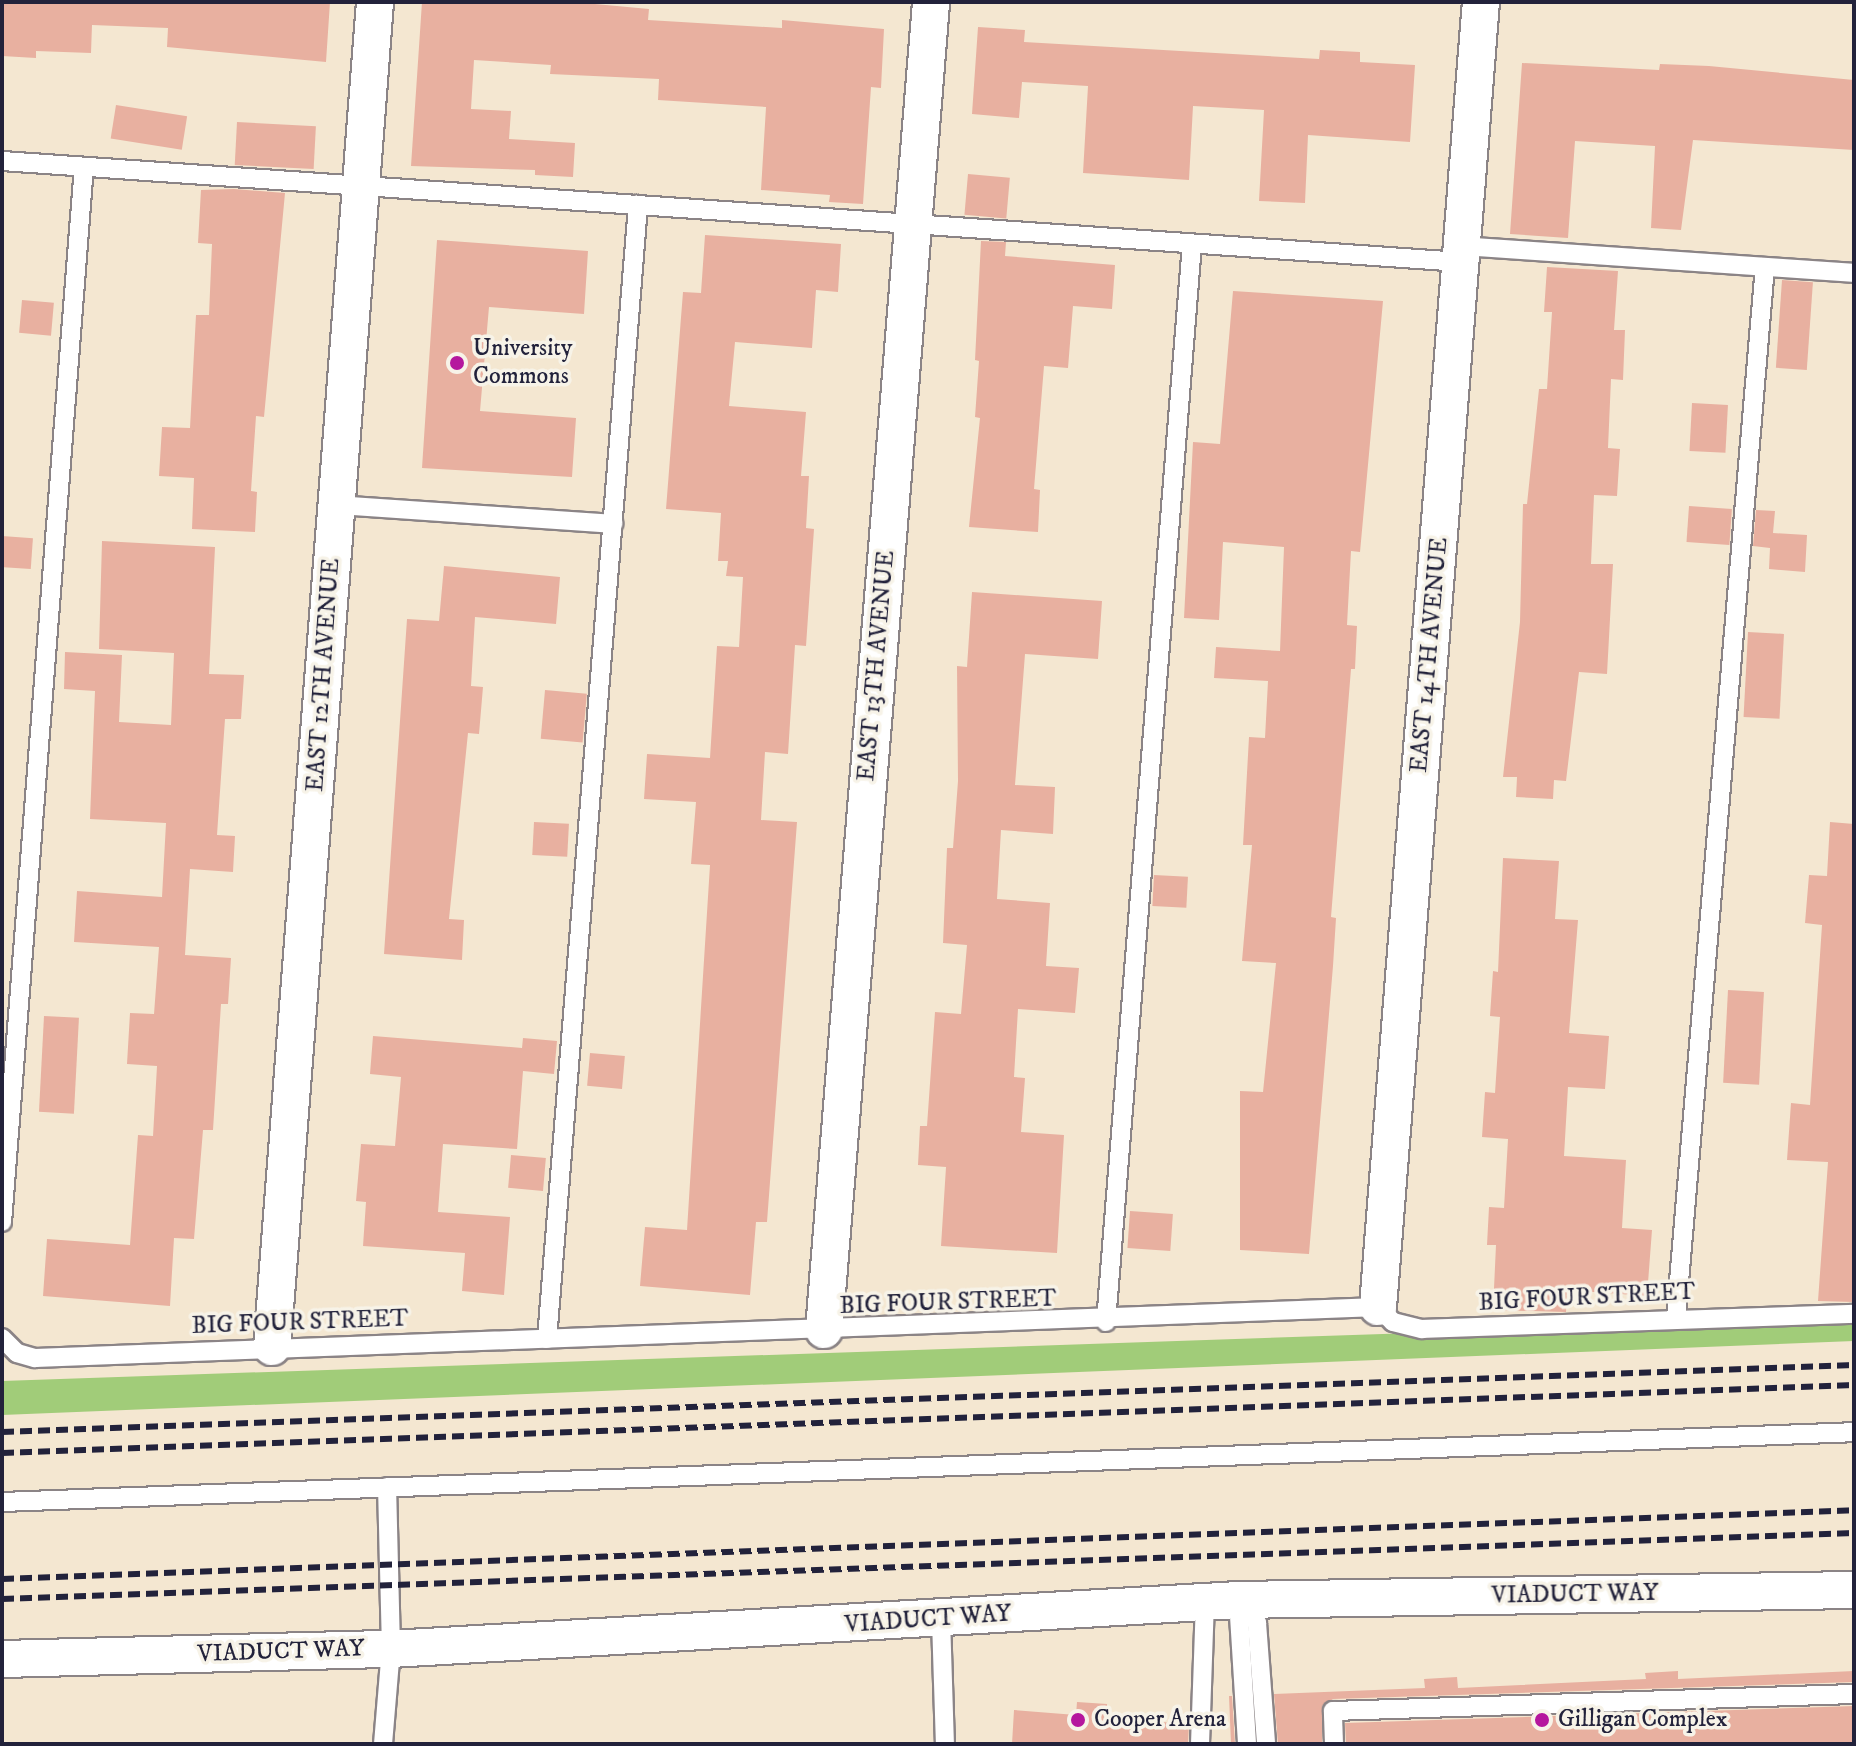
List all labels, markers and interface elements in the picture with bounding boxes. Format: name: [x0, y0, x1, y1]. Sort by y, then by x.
place label: University Commons: [473, 335, 572, 391]
marker: University Commons: [448, 354, 466, 372]
street label: EAST 14TH AVENUE: [1405, 536, 1455, 774]
street label: EAST 13TH AVENUE: [853, 549, 901, 783]
street label: EAST 12TH AVENUE: [301, 557, 347, 793]
street label: BIG FOUR STREET: [1478, 1278, 1696, 1318]
street label: BIG FOUR STREET: [839, 1285, 1057, 1321]
street label: BIG FOUR STREET: [191, 1305, 409, 1341]
street label: VIADUCT WAY: [1491, 1579, 1659, 1611]
street label: VIADUCT WAY: [844, 1600, 1012, 1640]
street label: VIADUCT WAY: [197, 1635, 365, 1669]
place label: Cooper Arena: [1094, 1706, 1226, 1734]
place label: Gilligan Complex: [1558, 1706, 1728, 1734]
marker: Cooper Arena: [1069, 1711, 1087, 1729]
marker: Gilligan Complex: [1533, 1711, 1551, 1729]

